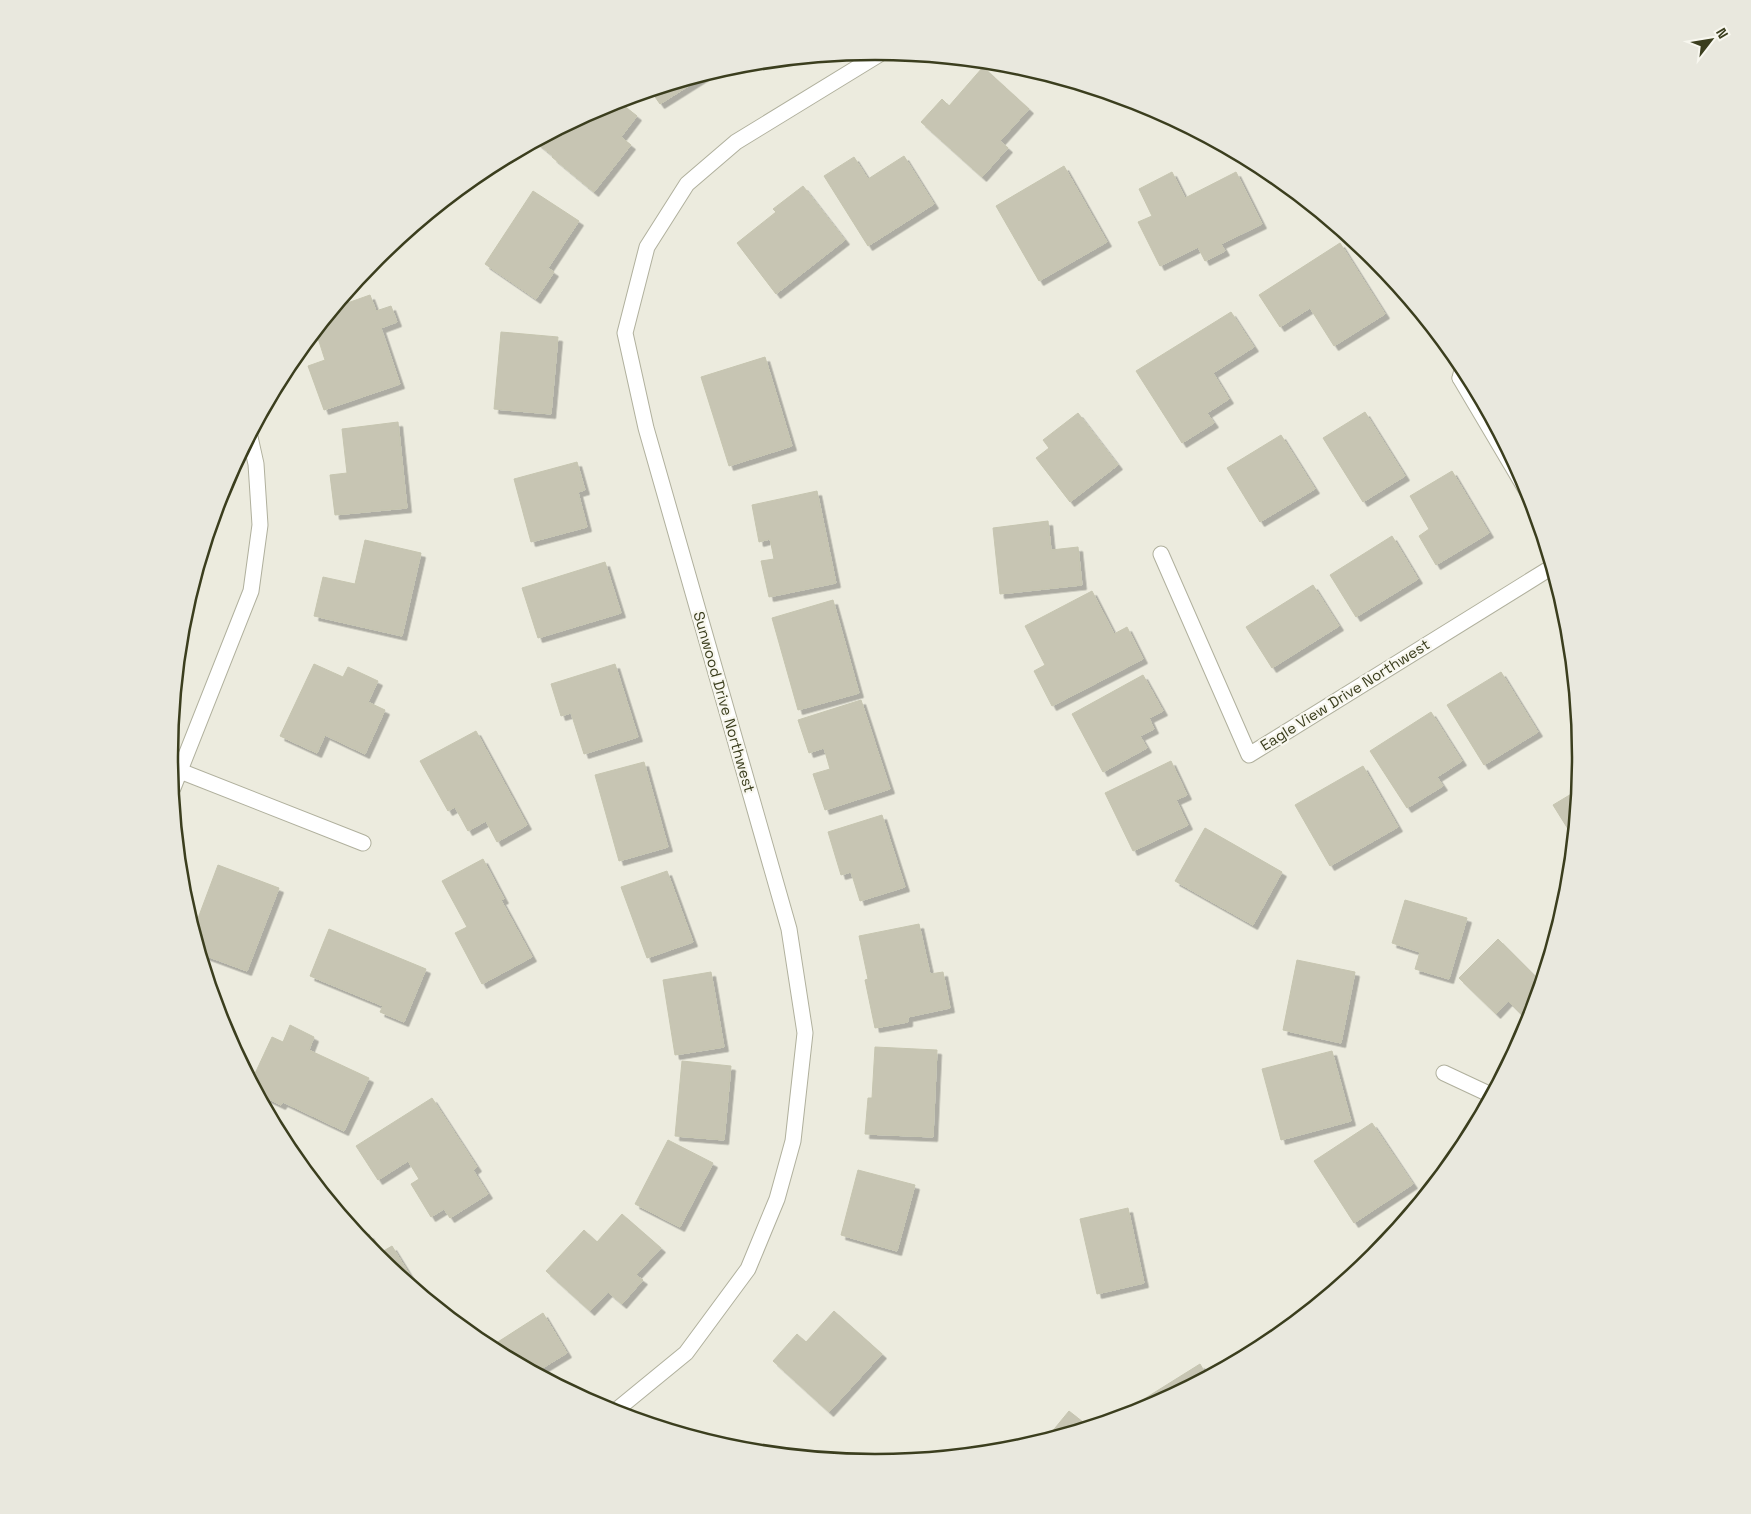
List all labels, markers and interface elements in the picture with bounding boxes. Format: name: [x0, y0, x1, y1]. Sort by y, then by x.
north arrow: [1686, 15, 1736, 65]
text: N: [1712, 25, 1732, 42]
street label: Sunwood Drive Northwest: [690, 609, 759, 795]
street label: Eagle View Drive Northwest: [1256, 634, 1433, 755]

